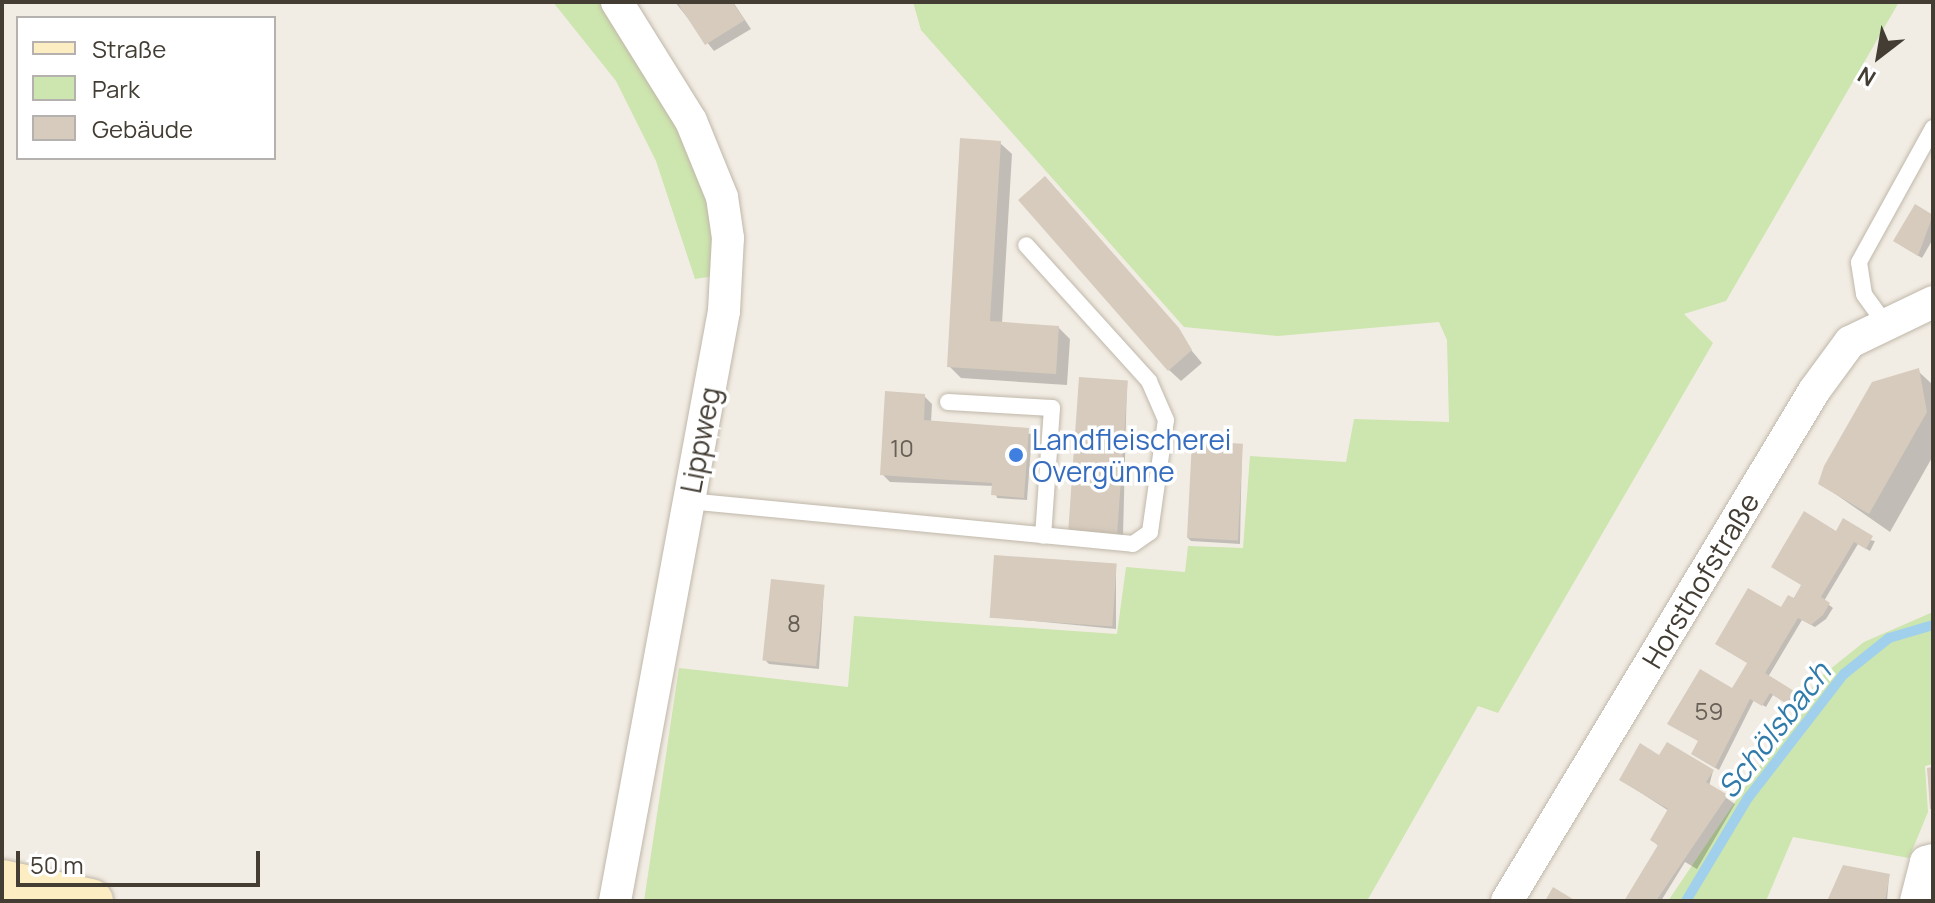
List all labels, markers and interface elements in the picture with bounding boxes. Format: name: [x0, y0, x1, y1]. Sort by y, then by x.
legend: [16, 16, 276, 160]
north arrow: [1839, 16, 1919, 96]
text: Straße: [92, 32, 166, 65]
text: N: [1852, 60, 1881, 94]
text: Park: [92, 72, 140, 105]
text: Gebäude: [92, 112, 193, 145]
street label: Lippweg: [673, 384, 727, 496]
place label: Landfleischerei Overgünne: [1032, 422, 1231, 488]
house number: 10: [890, 434, 914, 462]
marker: Landfleischerei Overgünne: [1007, 446, 1025, 464]
street label: Horsthofstraße: [1635, 486, 1765, 674]
house number: 8: [787, 609, 801, 637]
water label: Schölsbach: [1710, 655, 1838, 805]
house number: 59: [1695, 697, 1723, 725]
scale bar: [20, 835, 264, 885]
text: 50 m: [30, 848, 84, 881]

